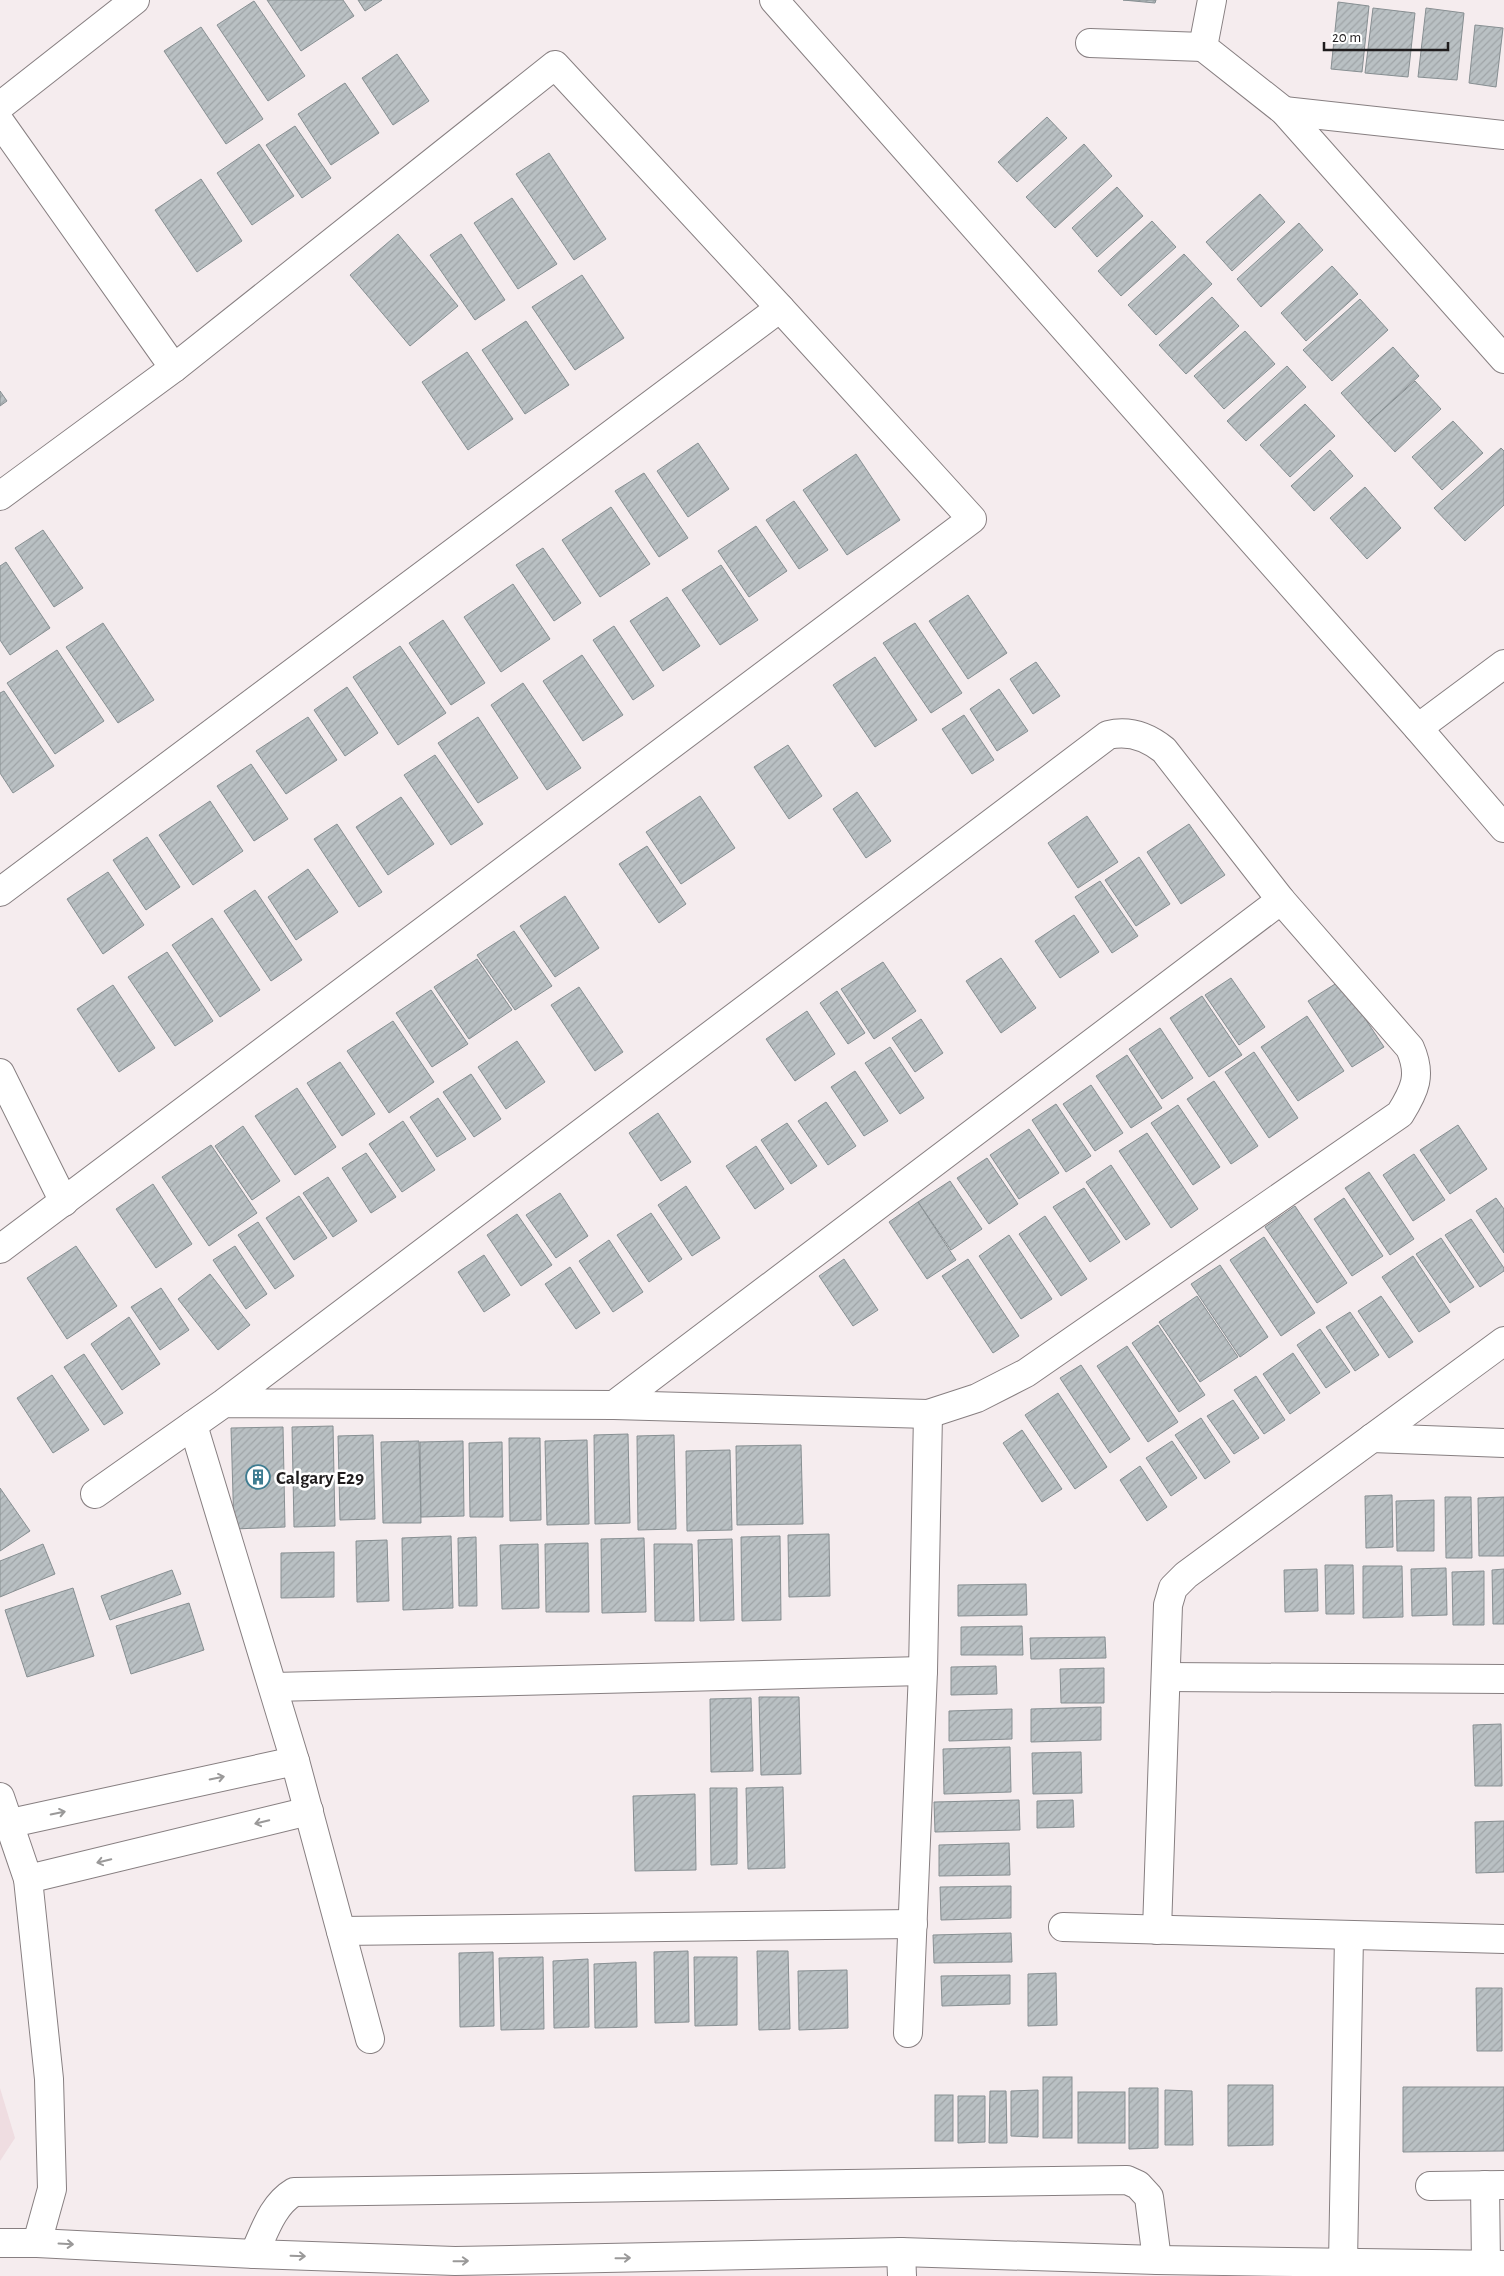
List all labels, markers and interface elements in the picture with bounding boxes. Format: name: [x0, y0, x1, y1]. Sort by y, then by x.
scale bar: [1324, 20, 1448, 52]
text: 20 m: [1332, 30, 1361, 45]
building icon: Calgary E29: [245, 1464, 271, 1490]
place label: Calgary E29: [276, 1469, 364, 1488]
one-way arrow: [209, 1773, 225, 1782]
one-way arrow: [50, 1807, 66, 1817]
one-way arrow: [254, 1818, 270, 1827]
one-way arrow: [97, 1857, 113, 1866]
one-way arrow: [58, 2240, 74, 2249]
one-way arrow: [290, 2251, 306, 2260]
one-way arrow: [615, 2253, 631, 2263]
one-way arrow: [452, 2256, 469, 2266]

